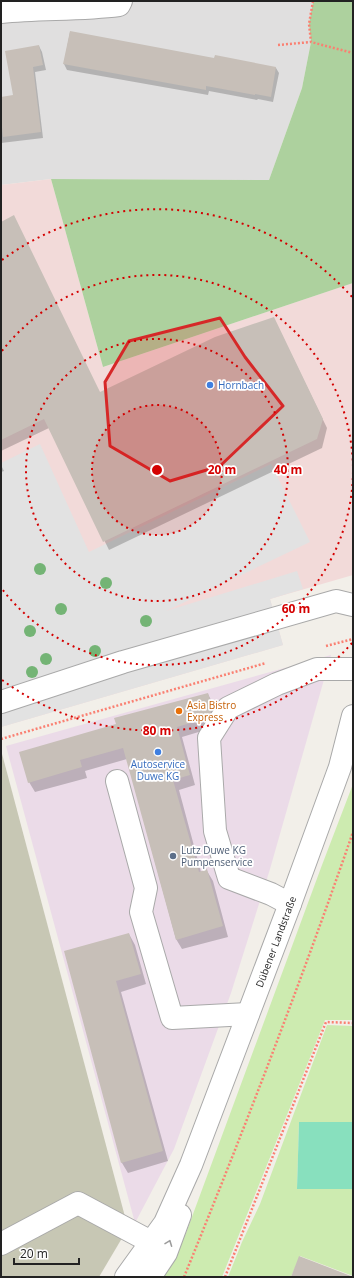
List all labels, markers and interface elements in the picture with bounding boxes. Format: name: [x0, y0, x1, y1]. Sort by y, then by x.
place label: Hornbach: [218, 378, 264, 392]
marker: Hornbach: [205, 380, 215, 390]
text: 20 m: [208, 461, 236, 478]
text: 40 m: [274, 461, 302, 478]
centre of rings: [150, 463, 164, 477]
text: 60 m: [282, 600, 310, 617]
place label: Asia Bistro Express: [187, 698, 236, 724]
marker: Asia Bistro Express: [174, 706, 184, 716]
text: 80 m: [143, 722, 171, 739]
marker: Autoservice Duwe KG: [153, 747, 163, 757]
place label: Autoservice Duwe KG: [131, 757, 186, 783]
place label: Lutz Duwe KG Pumpenservice: [181, 843, 253, 869]
marker: Lutz Duwe KG Pumpenservice: [168, 851, 178, 861]
street label: Dübener Landstraße: [252, 894, 299, 989]
scale bar: [14, 1240, 79, 1266]
one-way arrow: [165, 1240, 173, 1247]
text: 20 m: [20, 1245, 48, 1262]

